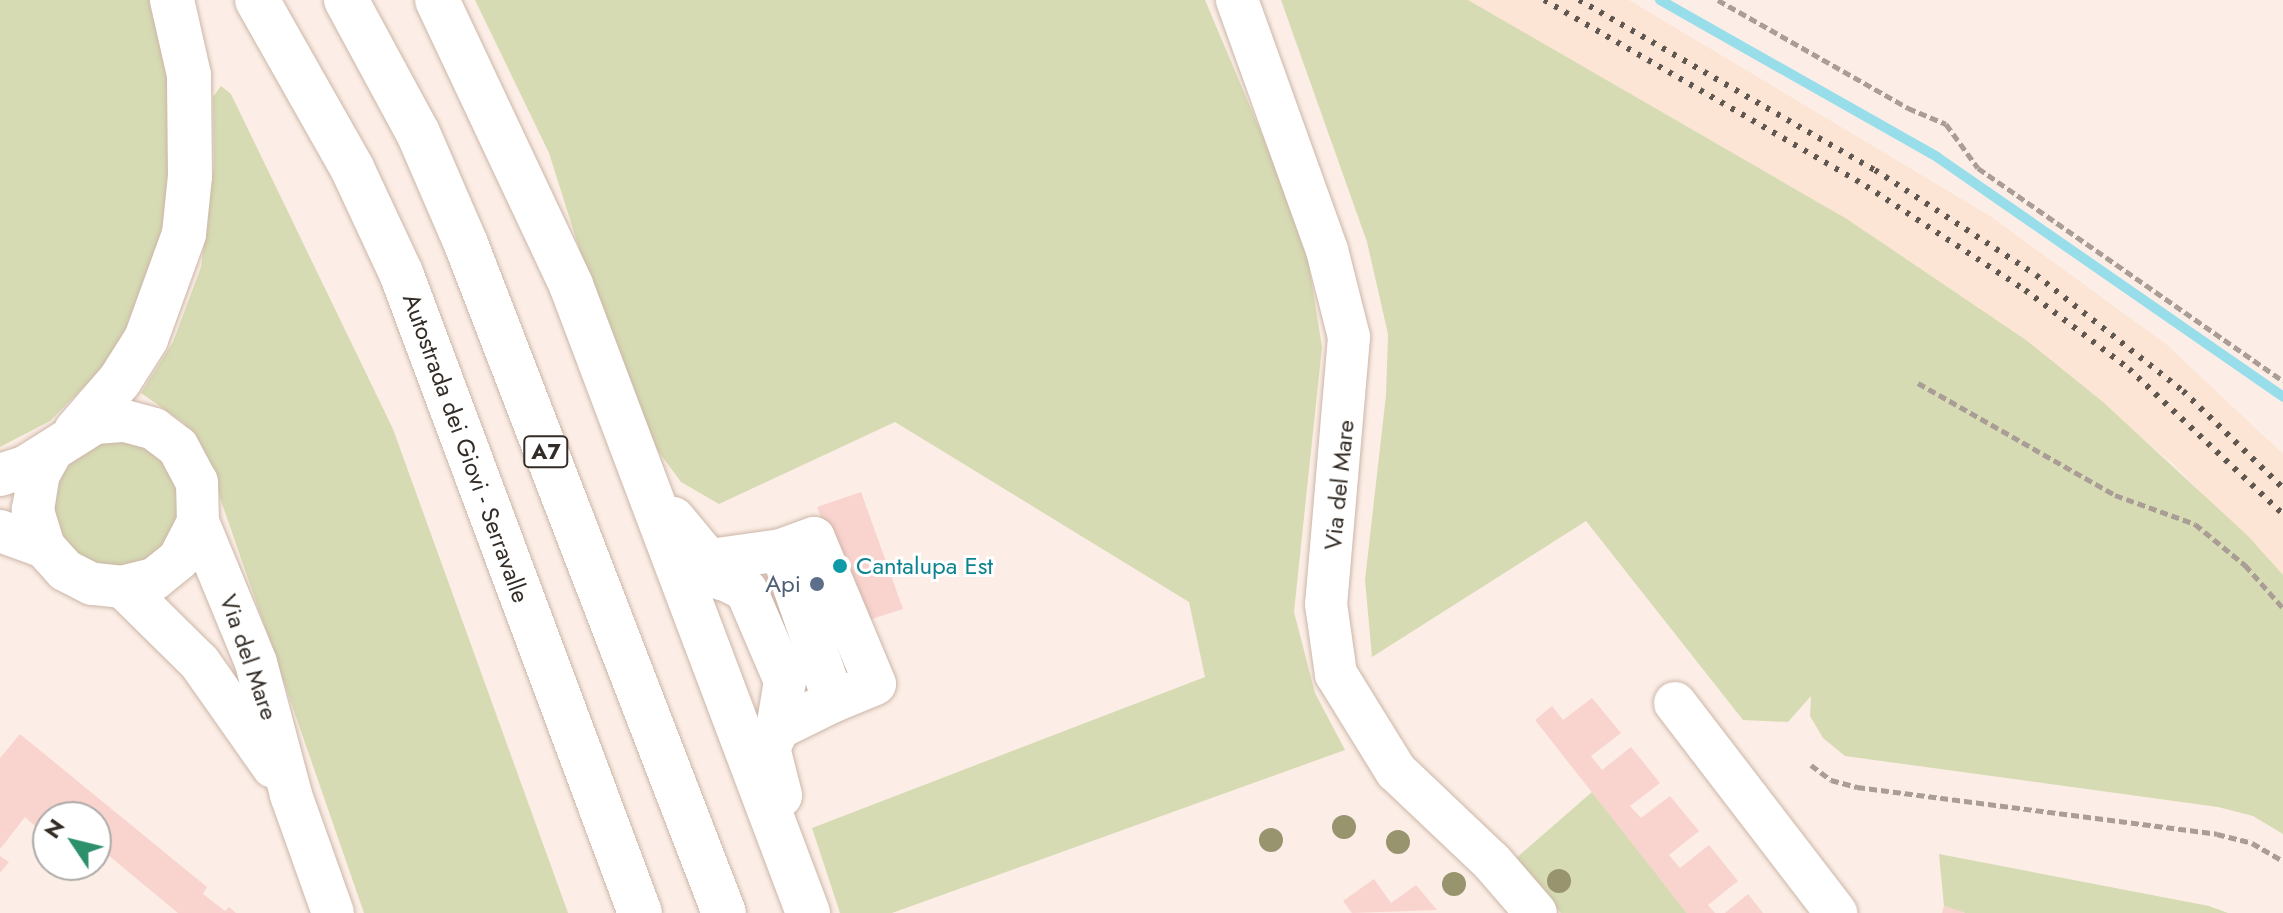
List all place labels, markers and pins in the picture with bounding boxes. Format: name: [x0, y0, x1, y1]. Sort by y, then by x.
place label: Cantalupa Est: [856, 552, 993, 580]
marker: Cantalupa Est: [831, 557, 849, 575]
place label: Api: [765, 570, 801, 598]
marker: Api: [808, 575, 826, 593]

